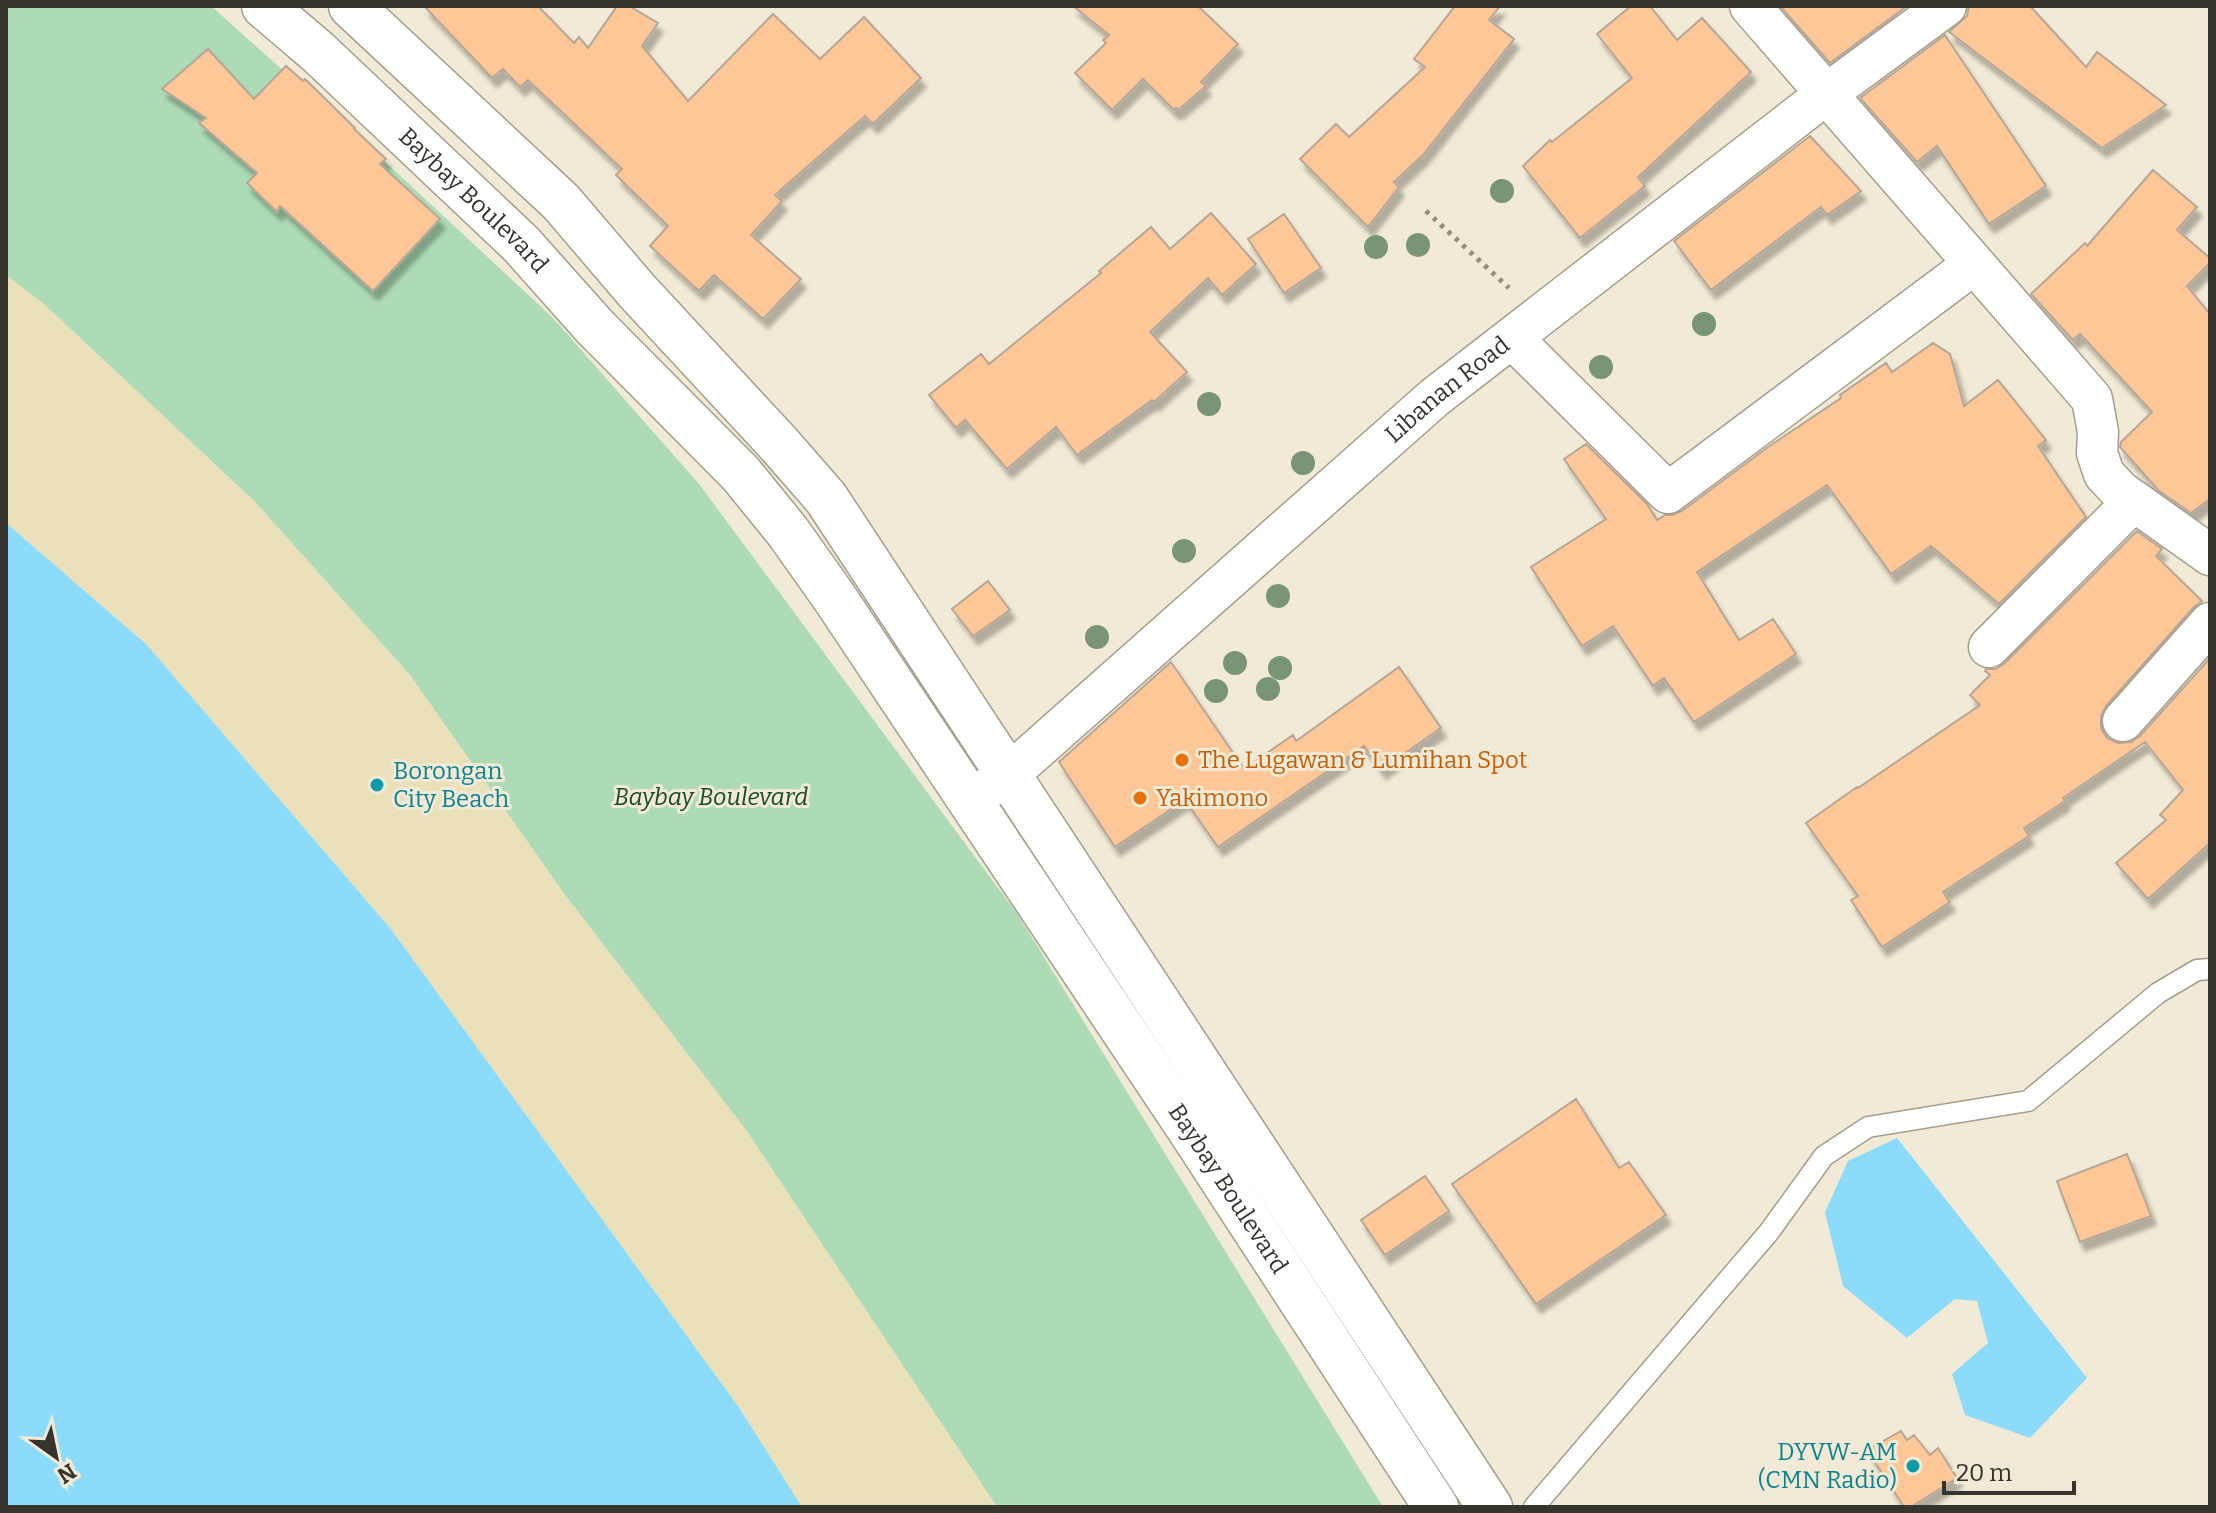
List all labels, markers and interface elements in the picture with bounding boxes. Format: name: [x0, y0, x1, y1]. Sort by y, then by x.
street label: Baybay Boulevard: [393, 122, 554, 279]
street label: Libanan Road: [1380, 331, 1515, 448]
place label: The Lugawan & Lumihan Spot: [1198, 746, 1528, 774]
marker: The Lugawan & Lumihan Spot: [1173, 751, 1191, 769]
place label: Borongan City Beach: [393, 757, 509, 813]
marker: Borongan City Beach: [368, 776, 386, 794]
park label: Baybay Boulevard: [614, 783, 808, 811]
place label: Yakimono: [1156, 784, 1268, 812]
marker: Yakimono: [1131, 789, 1149, 807]
street label: Baybay Boulevard: [1163, 1099, 1294, 1279]
north arrow: [16, 1417, 96, 1497]
place label: DYVW-AM (CMN Radio): [1758, 1438, 1897, 1494]
scale bar: [1944, 1445, 2074, 1495]
text: N: [52, 1457, 81, 1489]
marker: DYVW-AM (CMN Radio): [1904, 1457, 1922, 1475]
text: 20 m: [1956, 1459, 2012, 1487]

